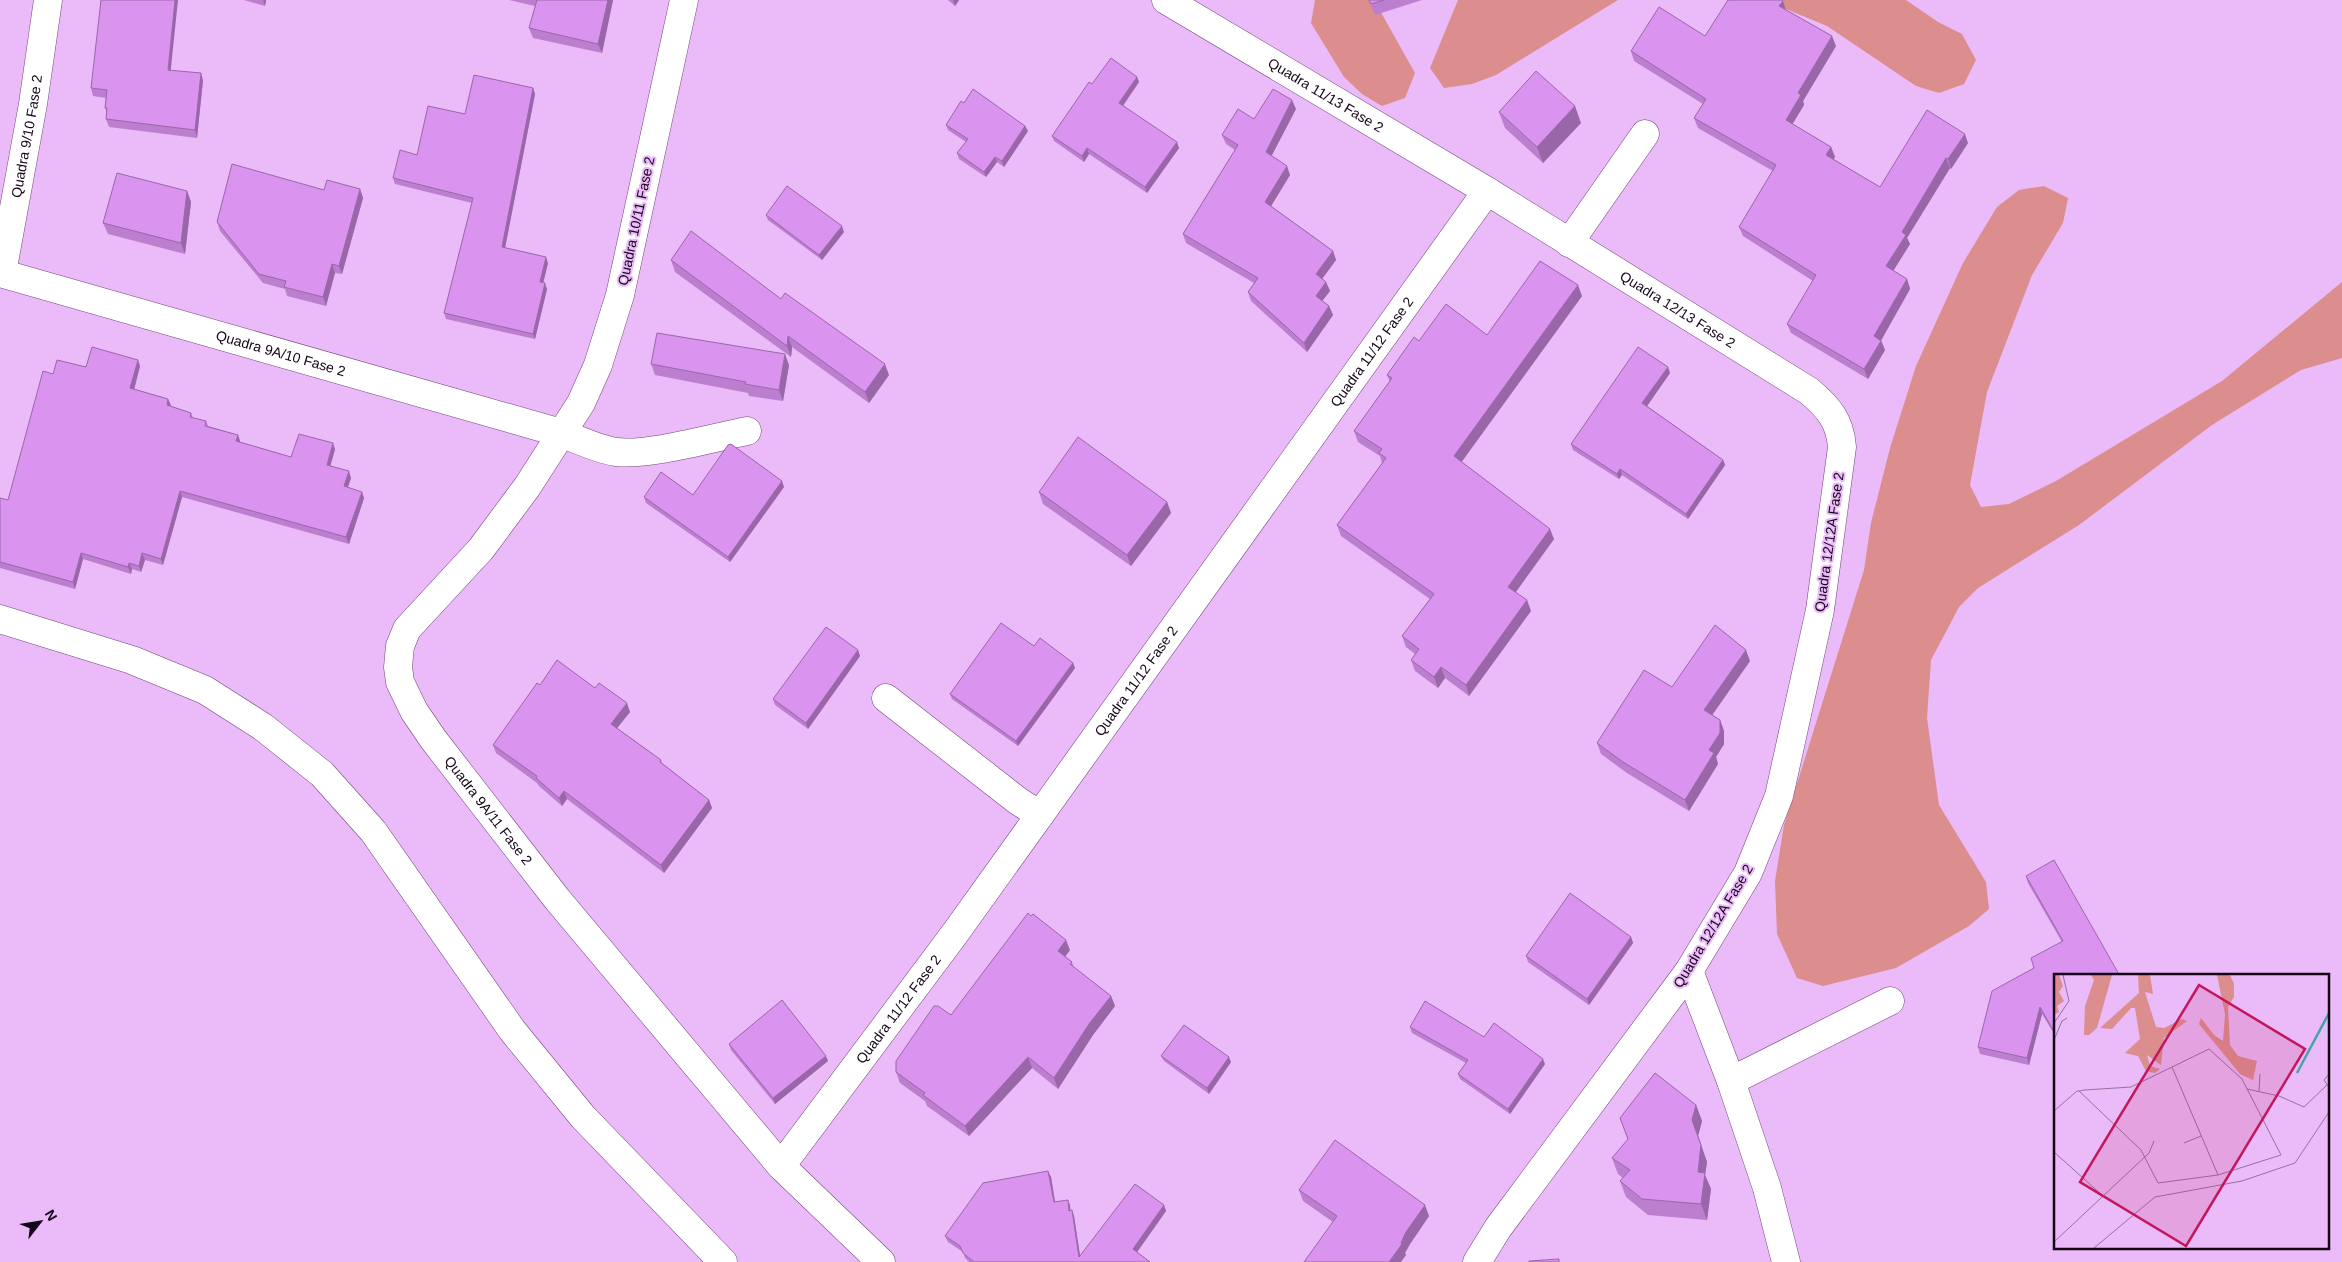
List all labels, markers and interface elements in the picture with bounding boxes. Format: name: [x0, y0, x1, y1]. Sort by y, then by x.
street label: Quadra 11/13 Fase 2: [1265, 55, 1387, 136]
street label: Quadra 9/10 Fase 2: [8, 73, 45, 199]
street label: Quadra 10/11 Fase 2: [615, 155, 658, 287]
street label: Quadra 12/13 Fase 2: [1617, 268, 1738, 351]
street label: Quadra 11/12 Fase 2: [1327, 294, 1417, 410]
street label: Quadra 9A/10 Fase 2: [214, 327, 348, 379]
street label: Quadra 12/12A Fase 2: [1811, 471, 1847, 613]
street label: Quadra 11/12 Fase 2: [1091, 623, 1181, 739]
street label: Quadra 9A/11 Fase 2: [441, 753, 536, 868]
street label: Quadra 12/12A Fase 2: [1670, 861, 1756, 990]
street label: Quadra 11/12 Fase 2: [853, 951, 944, 1066]
inset map: [2054, 974, 2330, 1250]
north arrow: [15, 1197, 65, 1247]
text: N: [42, 1207, 61, 1224]

